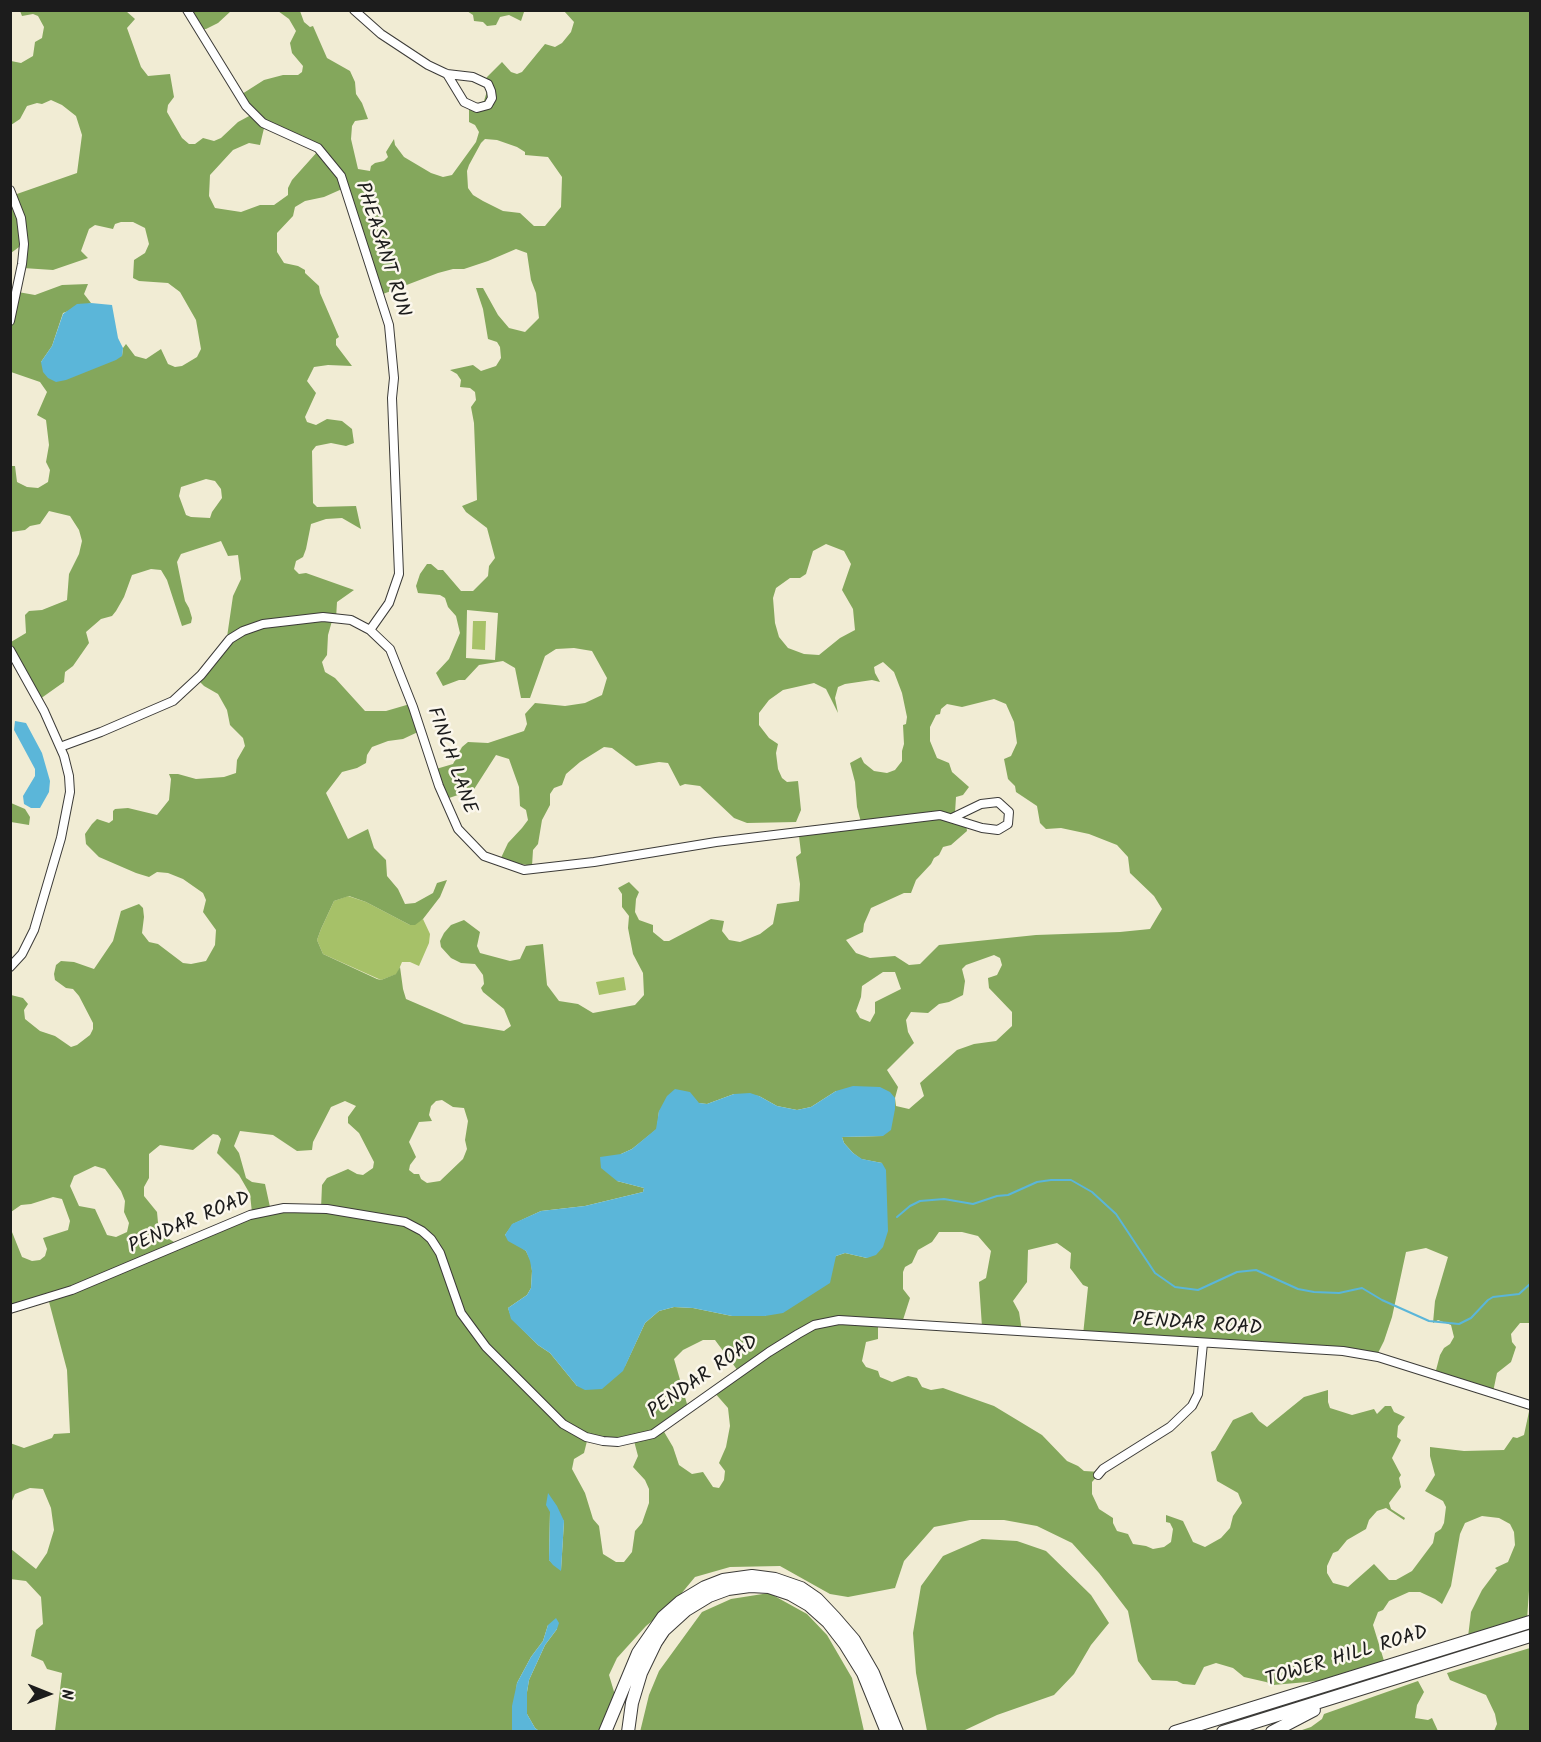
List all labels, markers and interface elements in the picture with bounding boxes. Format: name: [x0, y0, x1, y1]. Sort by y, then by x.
street label: PHEASANT RUN: [348, 180, 414, 320]
street label: FINCH LANE: [420, 704, 480, 818]
street label: PENDAR ROAD: [126, 1188, 254, 1260]
street label: PENDAR ROAD: [1131, 1309, 1263, 1343]
street label: PENDAR ROAD: [644, 1331, 764, 1425]
street label: TOWER HILL ROAD: [1263, 1622, 1431, 1694]
north arrow: [18, 1664, 78, 1724]
text: N: [54, 1689, 79, 1700]

